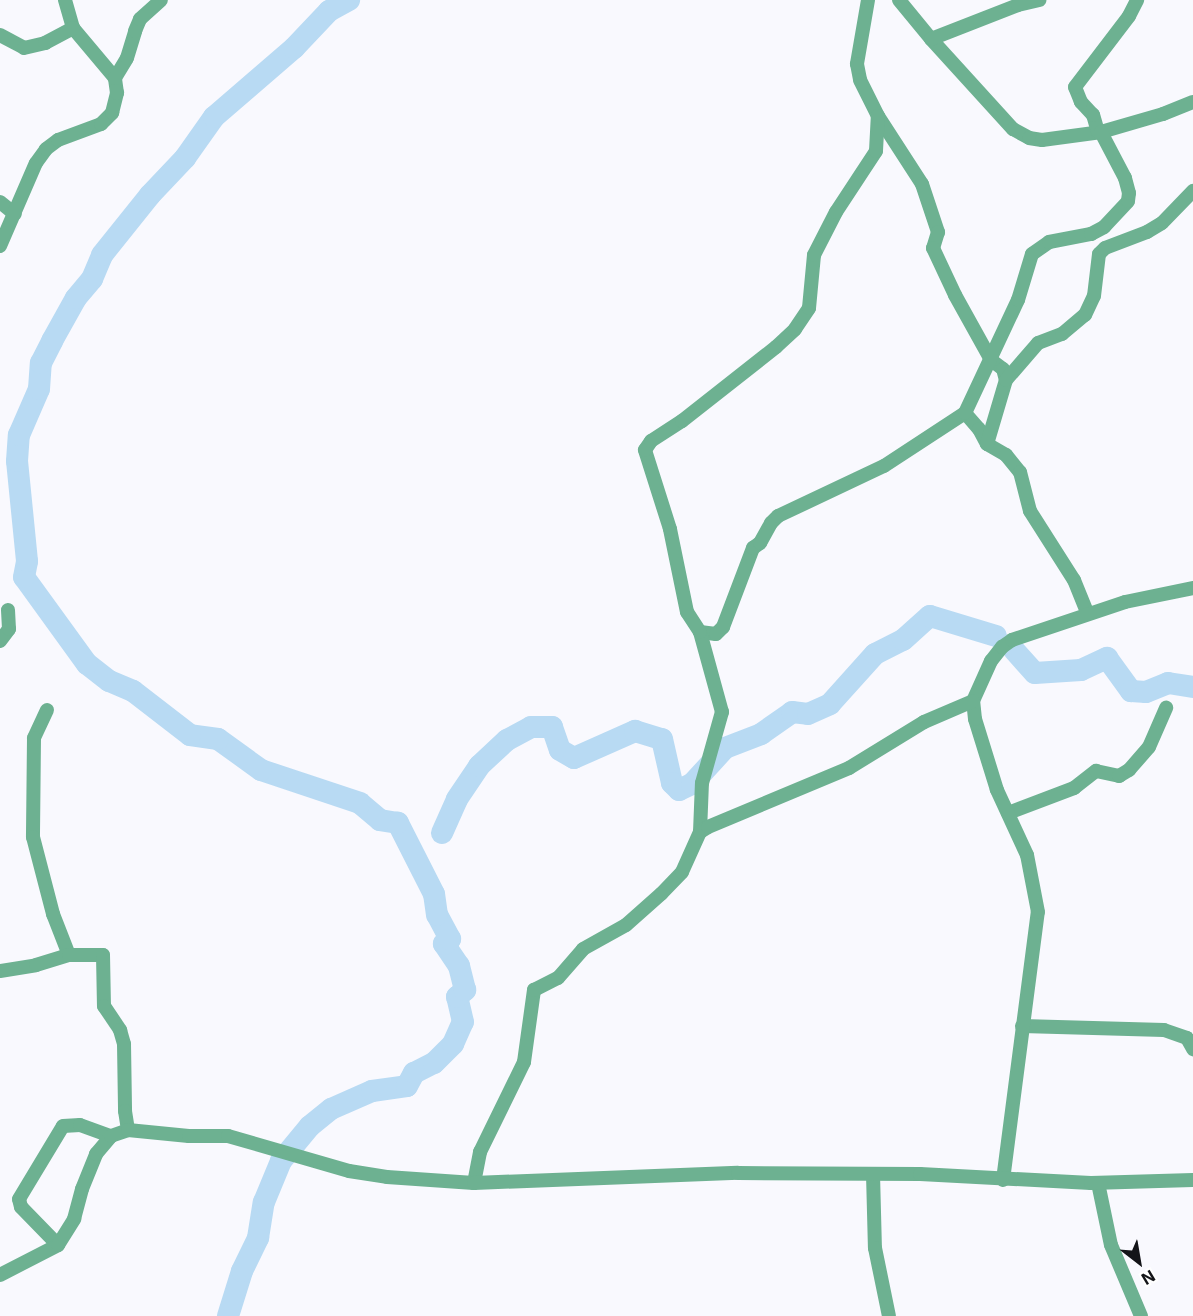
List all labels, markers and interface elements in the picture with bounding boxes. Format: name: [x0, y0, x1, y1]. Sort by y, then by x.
north arrow: [1109, 1232, 1169, 1292]
text: N: [1138, 1266, 1159, 1289]

